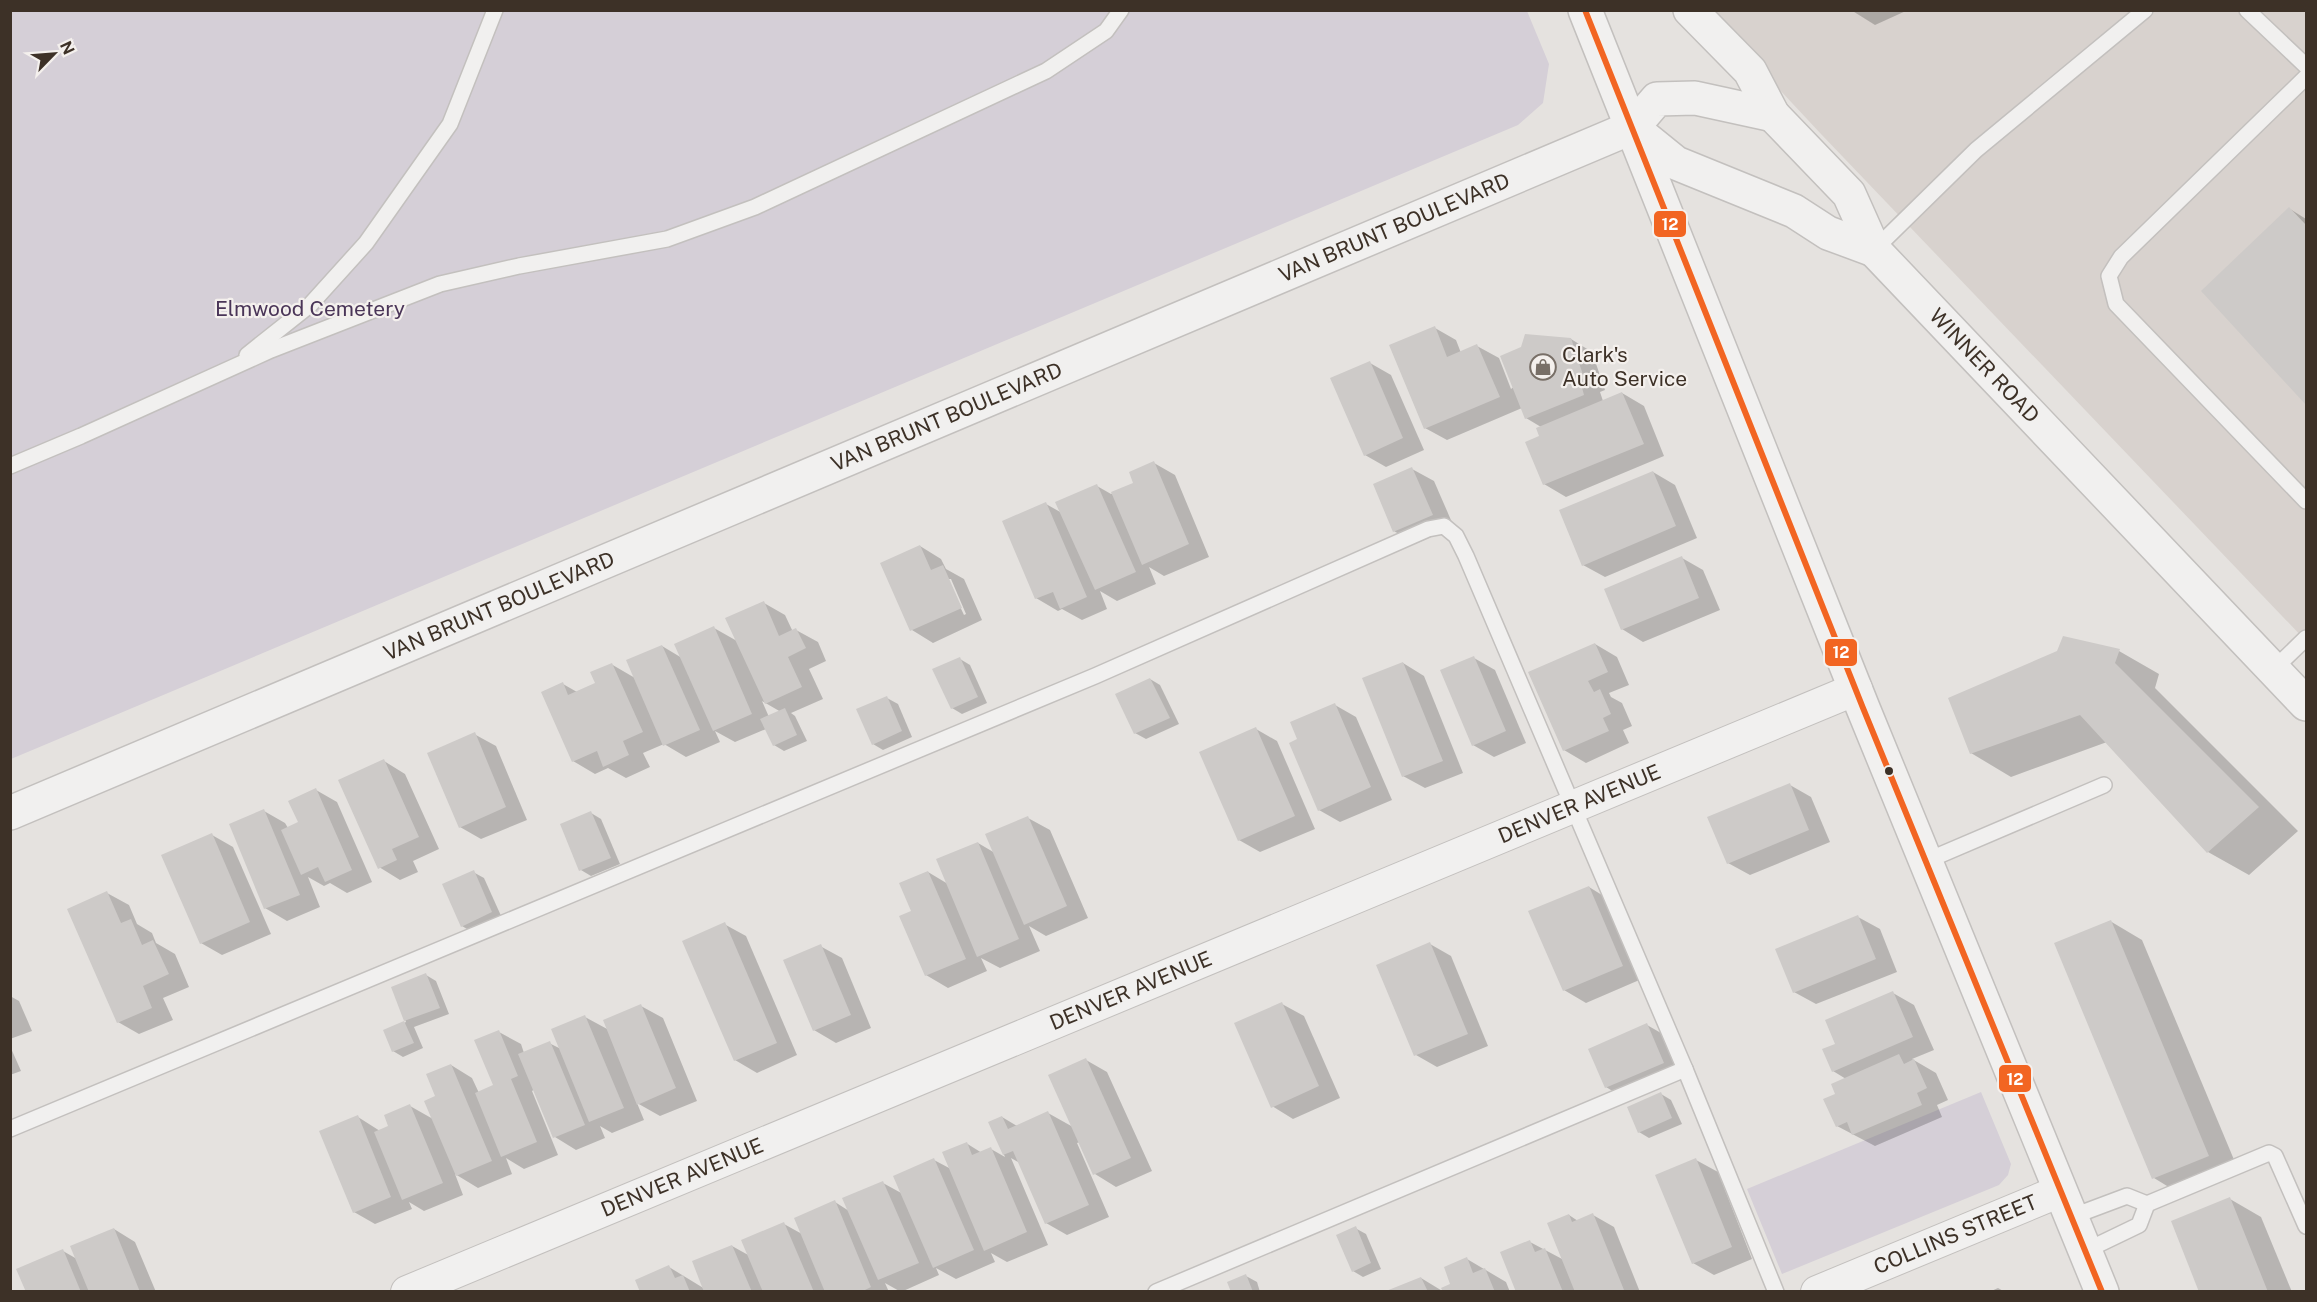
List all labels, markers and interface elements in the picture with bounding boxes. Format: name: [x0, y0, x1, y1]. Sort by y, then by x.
north arrow: [24, 24, 84, 84]
text: N: [56, 38, 78, 58]
street label: VAN BRUNT BOULEVARD: [1275, 168, 1513, 287]
line badge: 12: [1653, 210, 1687, 238]
text: 12: [1661, 215, 1679, 234]
park label: Elmwood Cemetery: [215, 296, 405, 321]
street label: WINNER ROAD: [1924, 303, 2045, 428]
place label: Clark's Auto Service: [1562, 342, 1687, 391]
shop icon: Clark's Auto Service: [1528, 352, 1558, 382]
street label: VAN BRUNT BOULEVARD: [827, 357, 1066, 476]
street label: VAN BRUNT BOULEVARD: [380, 546, 618, 666]
line badge: 12: [1824, 638, 1858, 667]
text: 12: [1832, 643, 1850, 662]
street label: DENVER AVENUE: [1494, 759, 1664, 848]
unlabelled marker: [1883, 765, 1895, 777]
street label: DENVER AVENUE: [1046, 945, 1216, 1035]
line badge: 12: [1998, 1064, 2032, 1093]
text: 12: [2006, 1070, 2024, 1089]
street label: DENVER AVENUE: [597, 1132, 767, 1222]
street label: COLLINS STREET: [1870, 1189, 2041, 1279]

